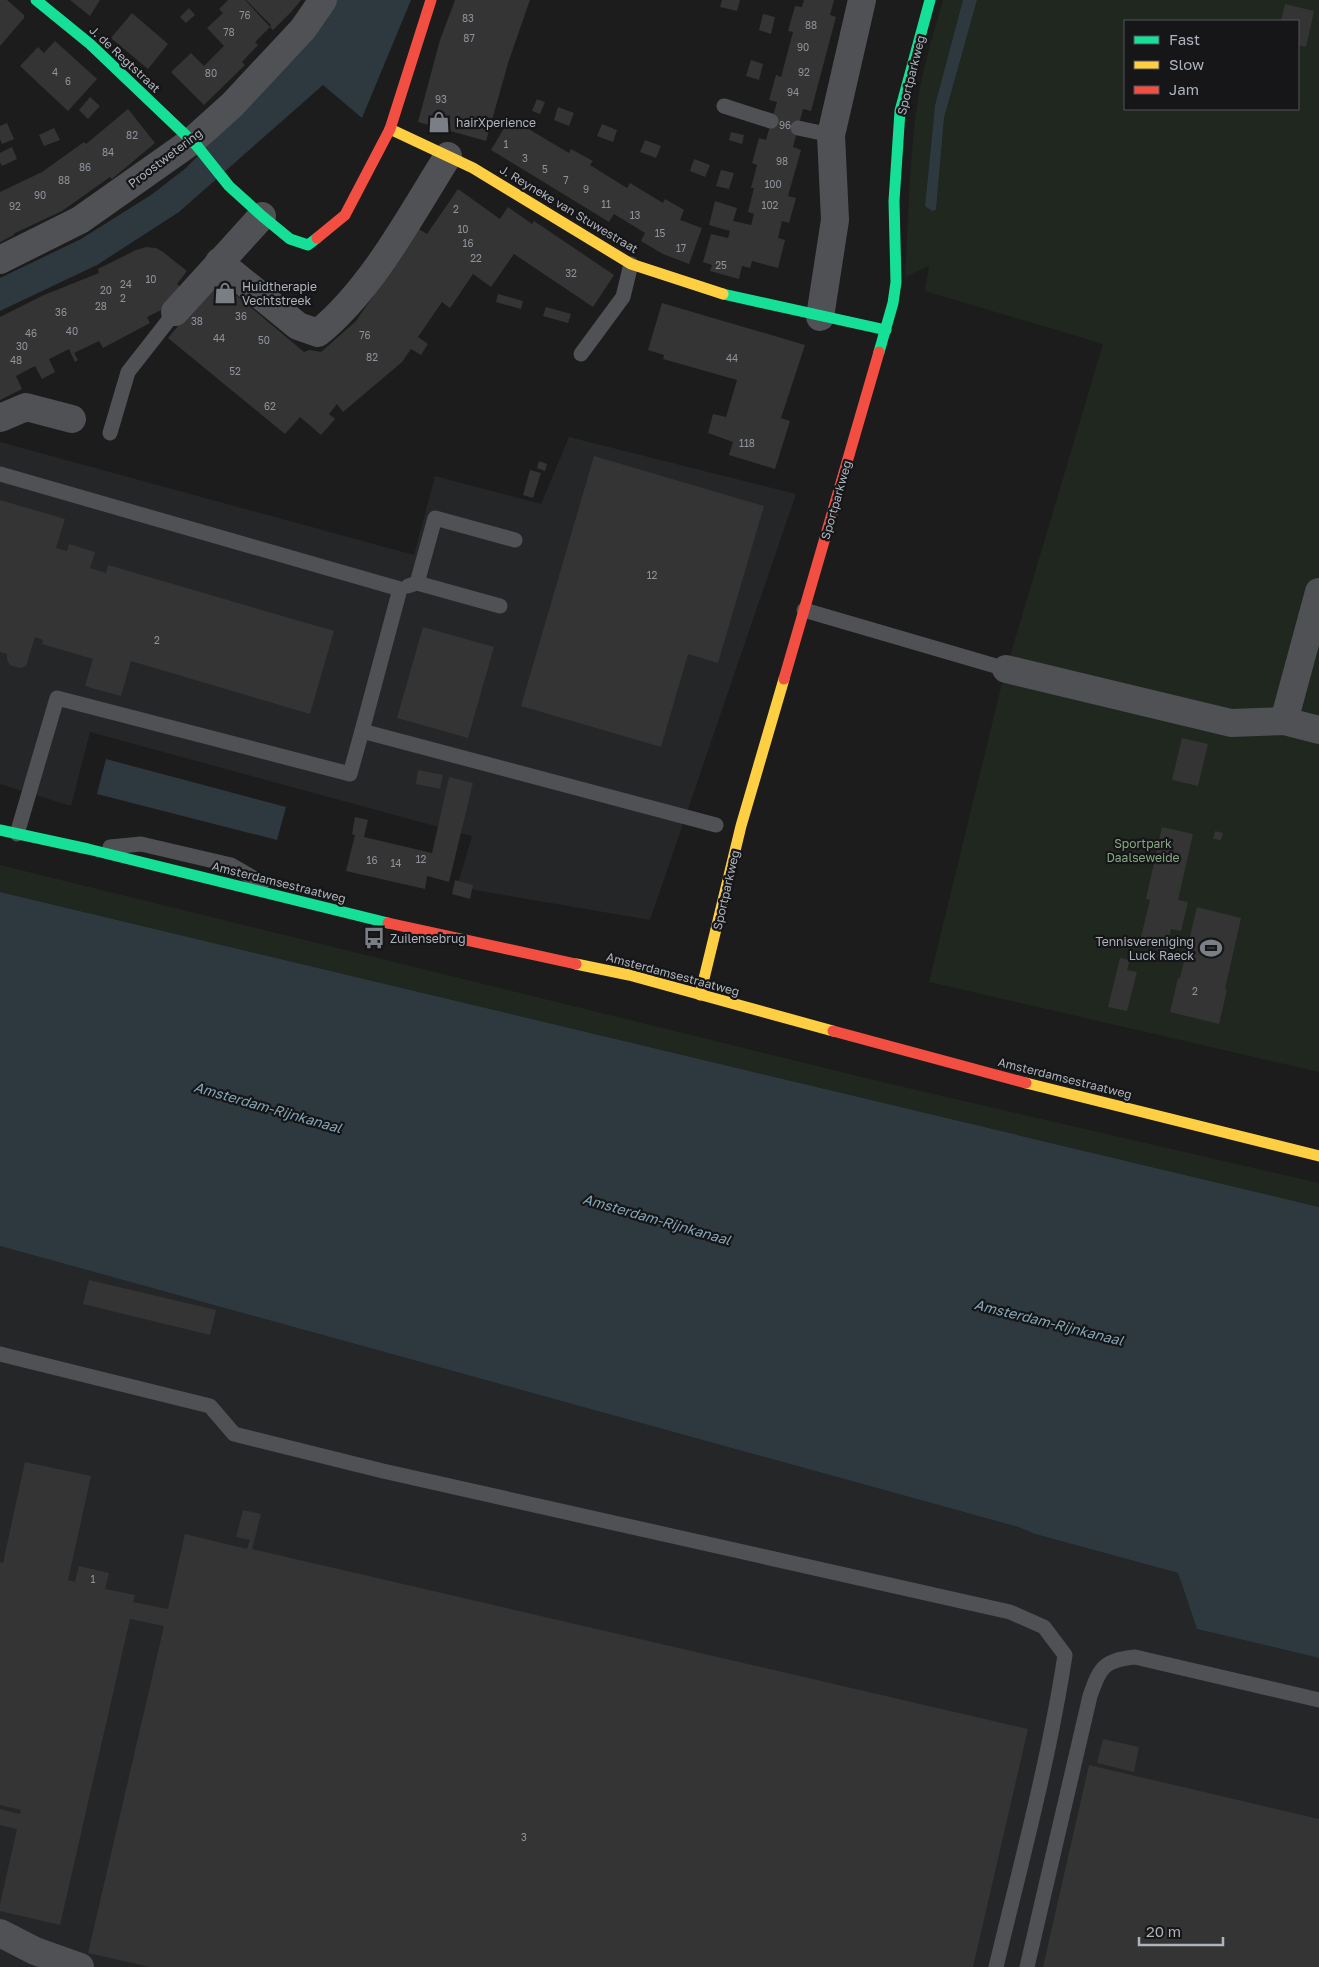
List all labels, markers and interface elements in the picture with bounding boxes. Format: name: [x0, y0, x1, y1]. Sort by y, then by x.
house number: 76: [239, 9, 251, 21]
house number: 83: [462, 12, 474, 24]
house number: 88: [805, 19, 817, 31]
legend: [1124, 20, 1299, 110]
street label: J. de Regtstraat: [86, 22, 164, 96]
house number: 78: [223, 26, 235, 38]
text: Fast: [1169, 30, 1200, 48]
house number: 87: [463, 32, 475, 44]
street label: Sportparkweg: [894, 34, 928, 116]
house number: 90: [797, 41, 809, 53]
text: Slow: [1169, 55, 1204, 73]
house number: 4: [52, 66, 58, 78]
house number: 92: [798, 66, 810, 78]
house number: 80: [205, 67, 217, 79]
house number: 6: [65, 75, 71, 87]
text: Jam: [1169, 80, 1199, 98]
house number: 94: [787, 86, 799, 98]
house number: 93: [435, 93, 447, 105]
shop icon: hairXperience: [426, 109, 452, 135]
place label: hairXperience: [456, 115, 536, 130]
house number: 96: [779, 119, 791, 131]
street label: Proostwetering: [125, 125, 205, 191]
house number: 82: [126, 129, 138, 141]
house number: 1: [504, 138, 509, 150]
house number: 84: [102, 146, 114, 158]
house number: 3: [522, 152, 528, 164]
house number: 98: [776, 155, 788, 167]
house number: 86: [79, 161, 91, 173]
street label: J. Reyneke van Stuwestraat: [497, 162, 641, 256]
house number: 5: [542, 163, 548, 175]
house number: 88: [58, 174, 70, 186]
house number: 7: [563, 174, 569, 186]
house number: 100: [764, 178, 782, 190]
house number: 9: [583, 183, 589, 195]
house number: 90: [34, 189, 46, 201]
house number: 11: [601, 198, 611, 210]
house number: 102: [762, 199, 779, 211]
house number: 92: [9, 200, 21, 212]
house number: 2: [453, 203, 459, 215]
house number: 13: [630, 209, 640, 221]
house number: 10: [457, 223, 469, 235]
house number: 15: [655, 227, 666, 239]
house number: 16: [463, 237, 473, 249]
house number: 17: [676, 242, 686, 254]
house number: 22: [470, 252, 482, 264]
house number: 25: [715, 259, 727, 271]
house number: 32: [565, 267, 577, 279]
house number: 10: [145, 273, 157, 285]
house number: 24: [120, 278, 132, 290]
place label: Huidtherapie Vechtstreek: [242, 279, 317, 308]
shop icon: Huidtherapie Vechtstreek: [212, 280, 238, 306]
house number: 20: [100, 284, 112, 296]
house number: 2: [120, 292, 126, 304]
house number: 28: [95, 300, 107, 312]
house number: 36: [55, 306, 67, 318]
house number: 36: [235, 310, 247, 322]
house number: 38: [191, 315, 203, 327]
house number: 40: [66, 325, 78, 337]
house number: 46: [25, 327, 37, 339]
house number: 76: [359, 329, 371, 341]
house number: 44: [213, 332, 225, 344]
house number: 50: [258, 334, 270, 346]
house number: 30: [16, 340, 28, 352]
house number: 82: [366, 351, 378, 363]
house number: 44: [726, 352, 738, 364]
house number: 48: [10, 354, 22, 366]
house number: 52: [229, 365, 241, 377]
house number: 62: [264, 400, 276, 412]
house number: 118: [739, 437, 755, 449]
street label: Sportparkweg: [818, 459, 854, 541]
house number: 12: [647, 569, 658, 581]
house number: 2: [154, 634, 160, 646]
park label: Sportpark Daalseweide: [1106, 836, 1180, 865]
street label: Sportparkweg: [710, 849, 742, 931]
house number: 12: [416, 853, 427, 865]
house number: 16: [367, 854, 377, 866]
house number: 14: [391, 857, 401, 869]
street label: Amsterdamsestraatweg: [210, 858, 348, 906]
bus stop icon: Zuilensebrug: [361, 925, 387, 951]
place label: Zuilensebrug: [390, 931, 466, 946]
place label: Tennisvereniging Luck Raeck: [1095, 934, 1194, 963]
sports icon: Tennisvereniging Luck Raeck: [1198, 935, 1224, 961]
street label: Amsterdamsestraatweg: [605, 949, 741, 999]
house number: 2: [1192, 985, 1198, 997]
street label: Amsterdamsestraatweg: [996, 1054, 1134, 1102]
water label: Amsterdam-Rijnkanaal: [192, 1078, 344, 1136]
water label: Amsterdam-Rijnkanaal: [581, 1190, 733, 1248]
water label: Amsterdam-Rijnkanaal: [973, 1295, 1126, 1349]
house number: 1: [91, 1573, 96, 1585]
house number: 3: [521, 1831, 527, 1843]
scale bar: [1139, 1914, 1223, 1946]
text: 20 m: [1146, 1922, 1181, 1940]

